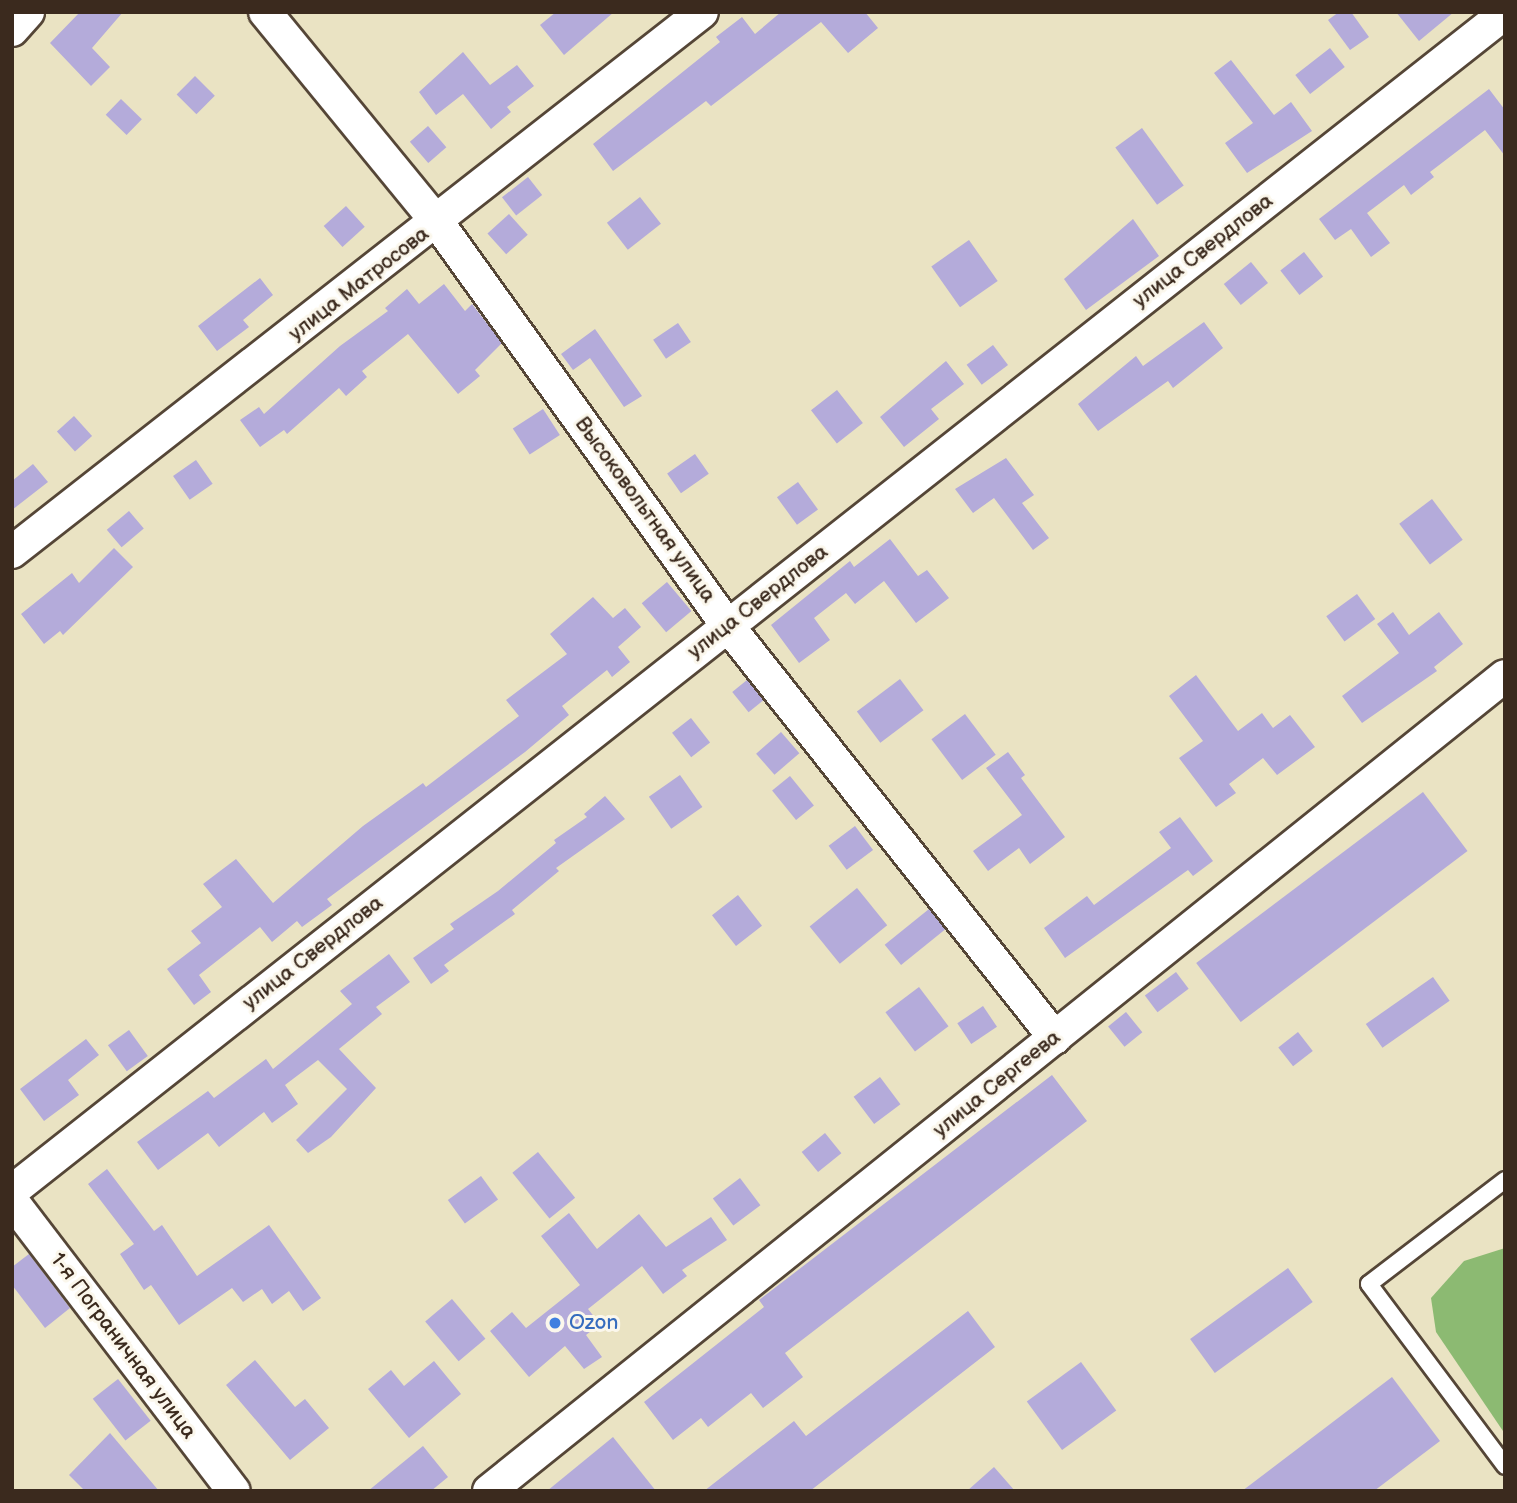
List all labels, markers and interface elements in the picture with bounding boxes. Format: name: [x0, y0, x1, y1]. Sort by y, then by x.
street label: улица Свердлова: [1128, 188, 1278, 314]
street label: улица Матросова: [284, 221, 434, 347]
street label: Высоковольтная улица: [569, 412, 721, 608]
street label: улица Свердлова: [683, 539, 833, 665]
street label: улица Свердлова: [238, 890, 388, 1016]
street label: улица Сергеева: [928, 1025, 1066, 1143]
street label: 1-я Пограничная улица: [45, 1248, 201, 1444]
place label: Ozon: [569, 1310, 618, 1336]
marker: Ozon: [547, 1315, 563, 1331]

